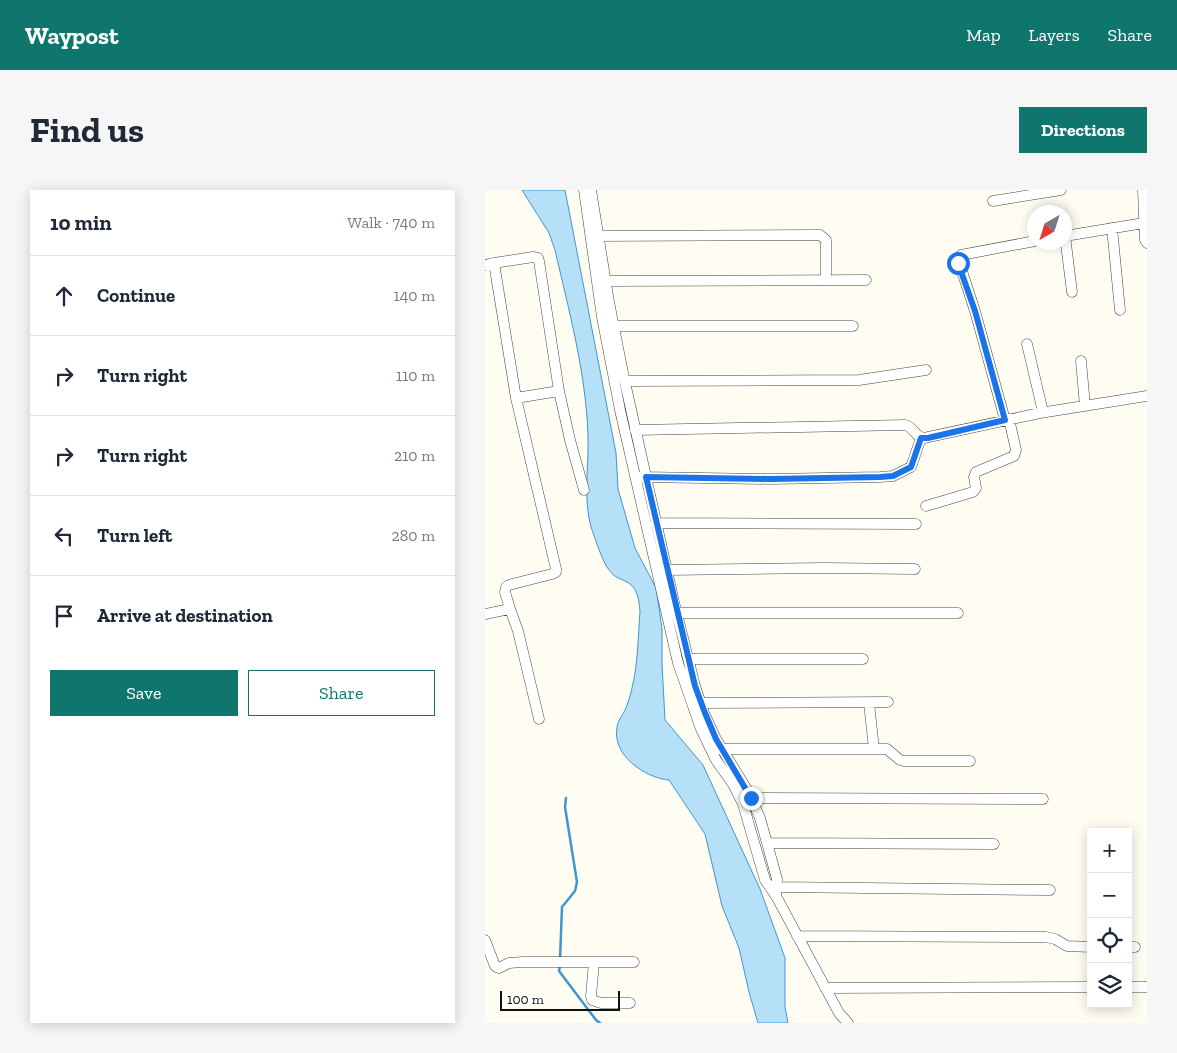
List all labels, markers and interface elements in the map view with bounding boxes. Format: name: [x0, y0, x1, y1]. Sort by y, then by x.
text: Waypost: [25, 21, 119, 50]
text: Map: [966, 24, 1001, 46]
text: Layers: [1029, 24, 1080, 46]
text: Share: [1108, 24, 1152, 46]
button: Directions: [1019, 107, 1147, 153]
text: Find us: [30, 109, 144, 151]
north arrow: [1027, 205, 1072, 250]
text: 10 min: [50, 210, 112, 235]
text: Walk · 740 m: [347, 213, 435, 232]
route start: [947, 252, 970, 275]
icon: ahead: [50, 282, 78, 310]
text: Continue: [97, 284, 175, 307]
text: 140 m: [394, 286, 435, 305]
icon: right: [50, 362, 78, 390]
text: Turn right: [97, 364, 187, 387]
text: 110 m: [396, 366, 435, 385]
icon: right: [50, 442, 78, 470]
text: Turn right: [97, 444, 187, 467]
text: 210 m: [394, 446, 435, 465]
icon: left: [50, 522, 78, 550]
text: Turn left: [97, 524, 172, 547]
text: 280 m: [391, 526, 435, 545]
icon: arrive: [50, 602, 78, 630]
text: Arrive at destination: [97, 604, 273, 627]
button: Save: [50, 670, 238, 716]
button: Share: [248, 670, 435, 716]
route end: [740, 787, 763, 810]
map controls: [1087, 828, 1132, 1008]
button: +: [1087, 828, 1132, 873]
button: −: [1087, 873, 1132, 918]
button: locate: [1087, 918, 1132, 963]
button: layers: [1087, 963, 1132, 1008]
scale bar: [500, 988, 620, 1011]
text: 100 m: [507, 991, 544, 1008]

